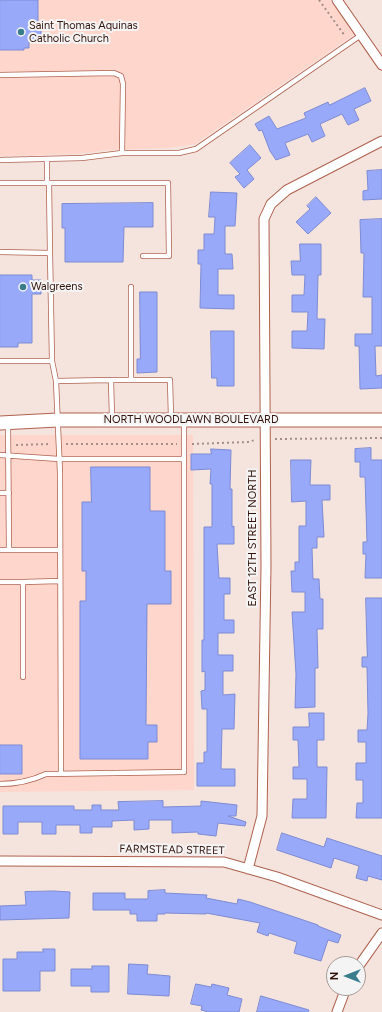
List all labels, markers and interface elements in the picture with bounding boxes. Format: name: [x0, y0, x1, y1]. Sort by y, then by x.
place label: Saint Thomas Aquinas Catholic Church: [29, 19, 138, 45]
marker: Saint Thomas Aquinas Catholic Church: [16, 27, 26, 37]
place label: Walgreens: [31, 280, 83, 294]
marker: Walgreens: [18, 282, 28, 292]
street label: NORTH WOODLAWN BOULEVARD: [103, 413, 279, 427]
street label: EAST 12TH STREET NORTH: [246, 469, 260, 607]
street label: FARMSTEAD STREET: [119, 842, 225, 858]
north arrow: [326, 956, 366, 996]
text: N: [328, 972, 341, 980]

